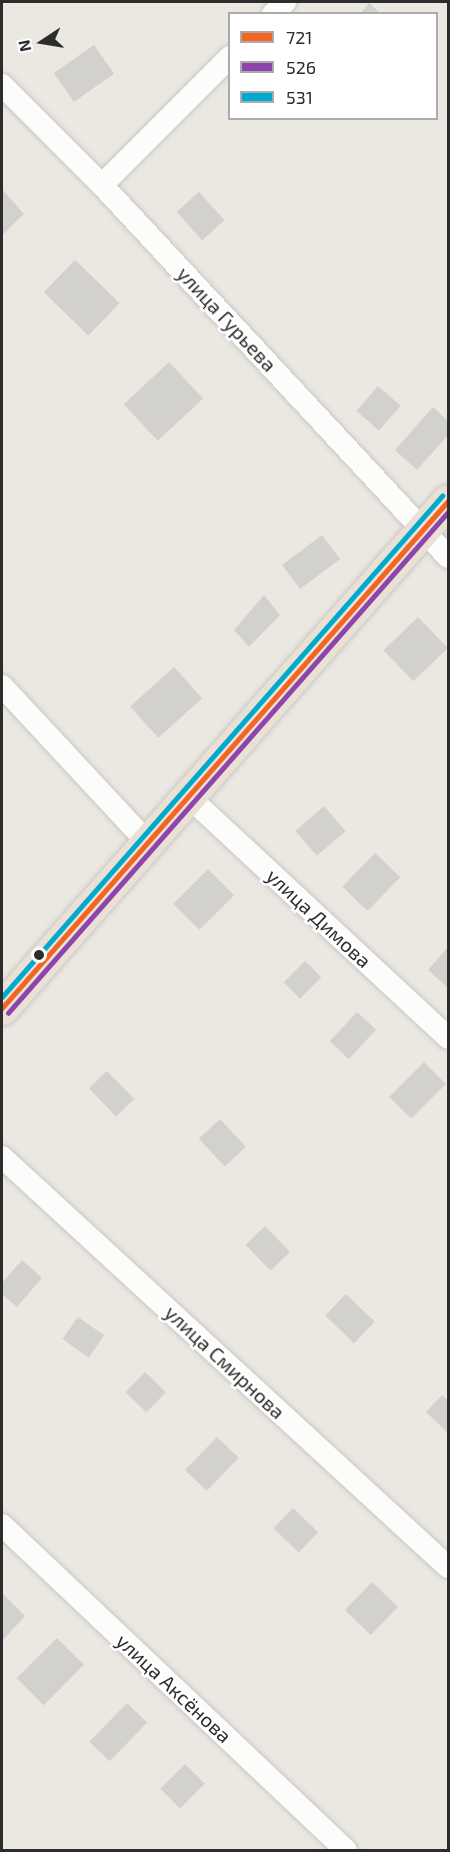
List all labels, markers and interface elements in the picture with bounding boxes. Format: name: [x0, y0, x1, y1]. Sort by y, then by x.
north arrow: [12, 12, 72, 72]
legend: [228, 12, 438, 120]
text: 721: [286, 26, 313, 48]
text: N: [13, 38, 34, 53]
text: 526: [286, 56, 316, 78]
text: 531: [286, 86, 313, 108]
street label: улица Гурьева: [172, 262, 282, 376]
street label: улица Димова: [262, 863, 376, 973]
unlabelled marker: [33, 949, 45, 961]
street label: улица Смирнова: [160, 1300, 290, 1424]
street label: улица Аксёнова: [111, 1628, 237, 1748]

